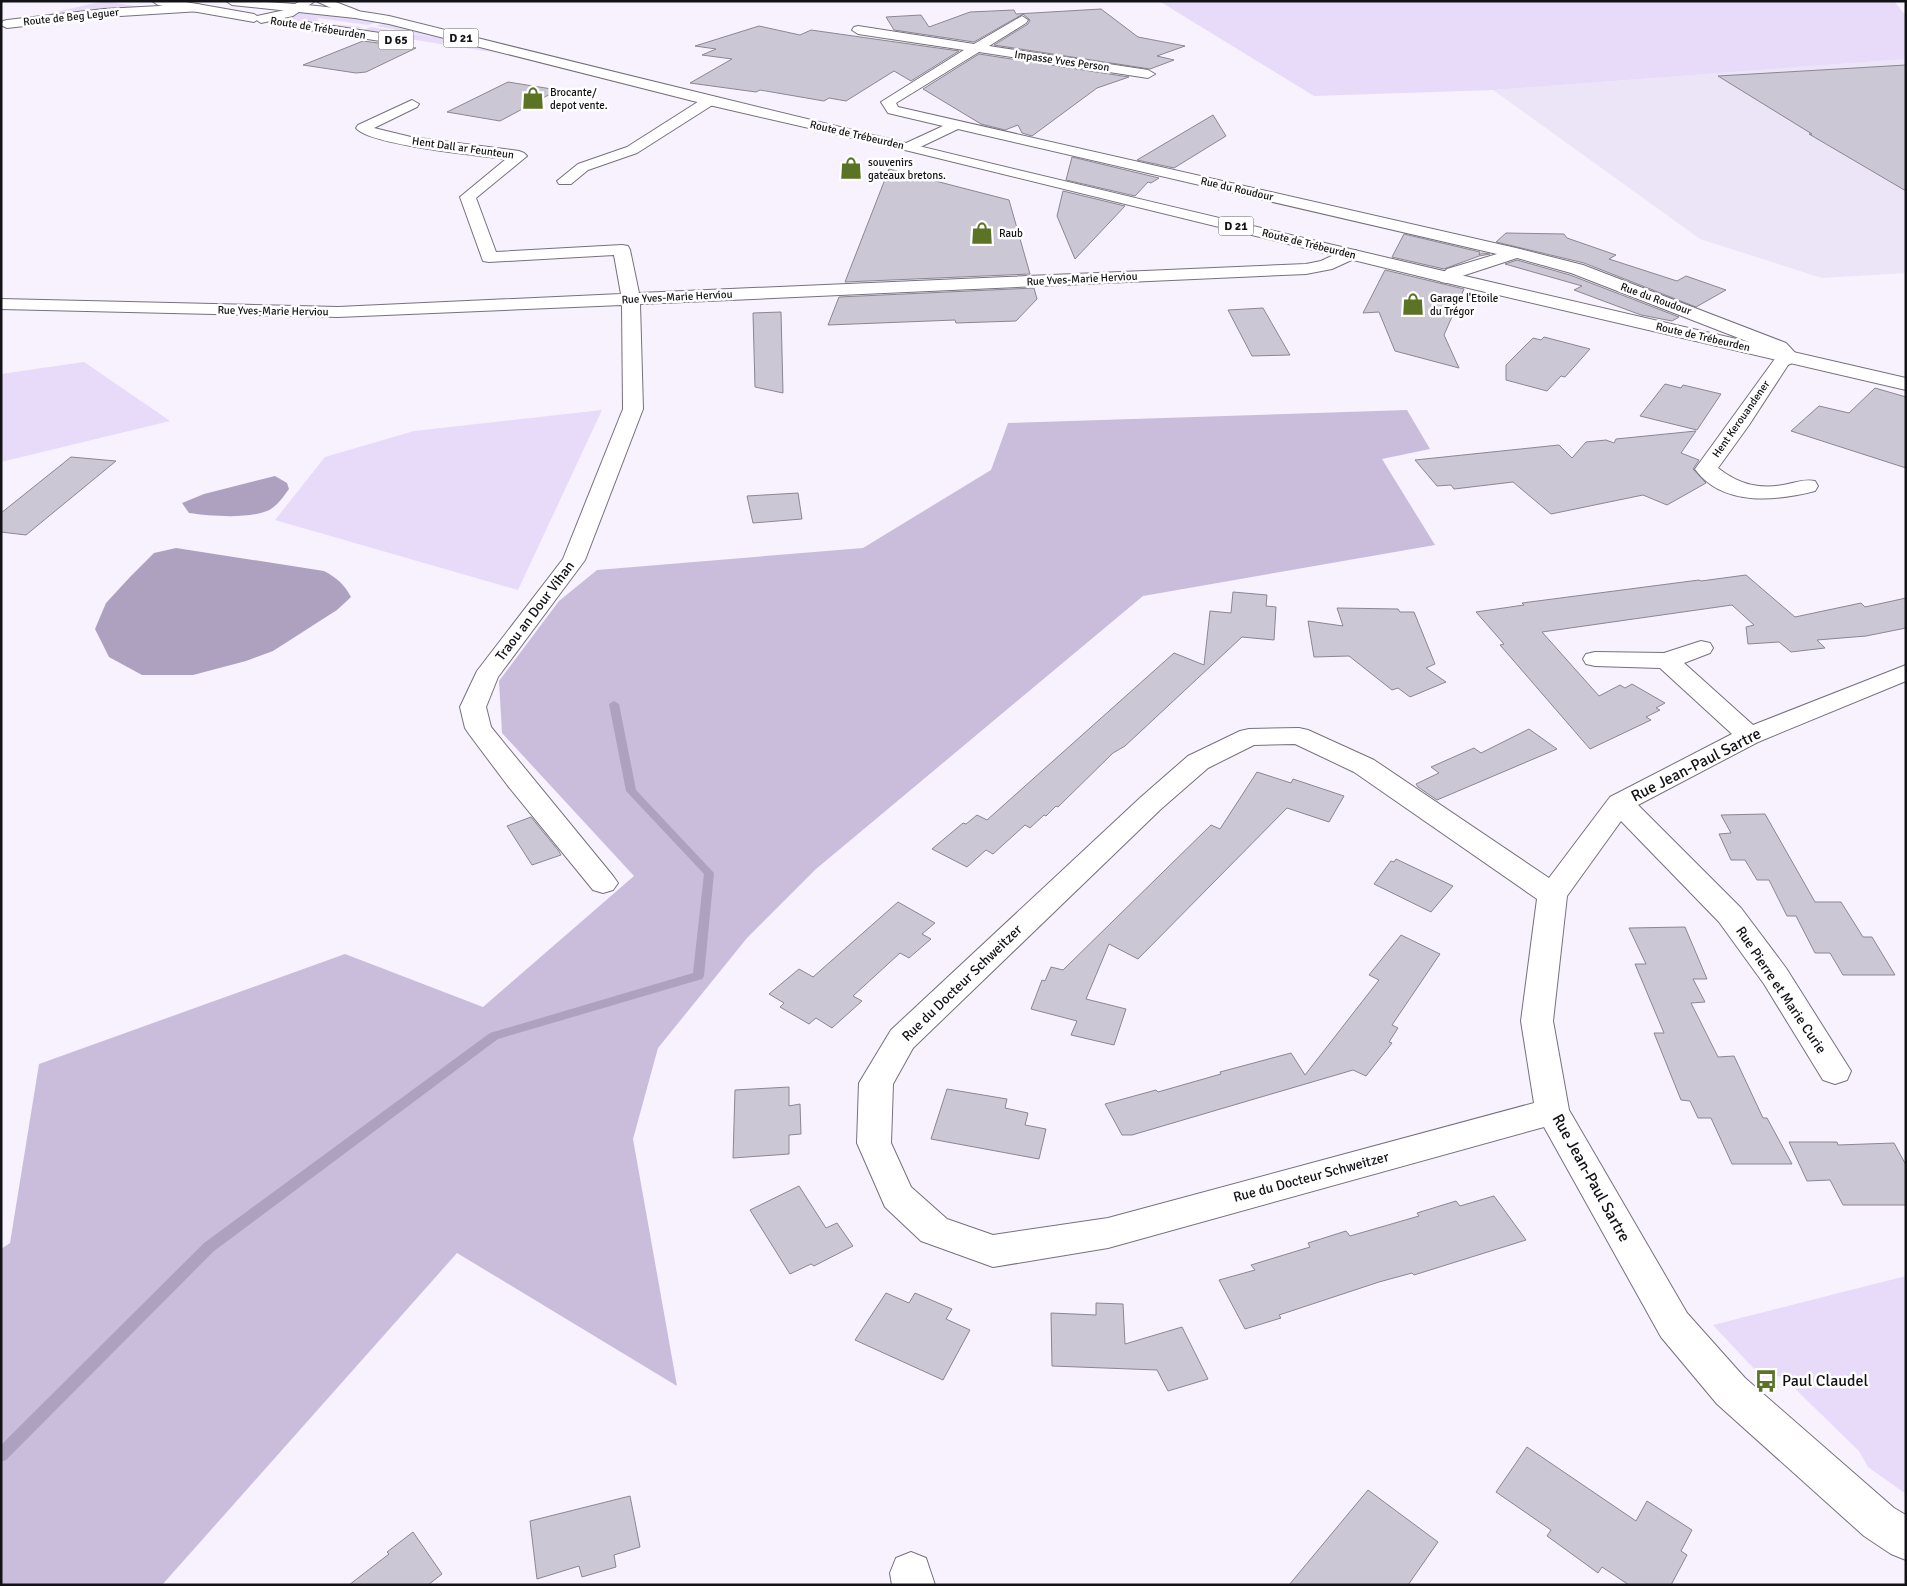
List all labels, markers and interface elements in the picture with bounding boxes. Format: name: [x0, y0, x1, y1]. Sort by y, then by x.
street label: Route de Beg Leguer: [22, 6, 120, 28]
street label: Route de Trébeurden: [269, 14, 367, 42]
road number: D 21: [444, 28, 478, 48]
road number: D 65: [378, 30, 414, 50]
street label: Impasse Yves Person: [1014, 48, 1110, 74]
shop icon: Brocante/ depot vente.: [520, 85, 546, 111]
place label: Brocante/ depot vente.: [550, 86, 608, 112]
street label: Route de Trébeurden: [809, 118, 905, 152]
street label: Hent Dall ar Feunteun: [411, 134, 515, 162]
shop icon: souvenirs gateaux bretons.: [838, 155, 864, 181]
place label: souvenirs gateaux bretons.: [868, 156, 946, 182]
street label: Rue du Roudour: [1199, 174, 1275, 204]
road number: D 21: [1218, 217, 1254, 236]
shop icon: Raub: [969, 220, 995, 246]
street label: Route de Trébeurden: [1261, 226, 1357, 262]
place label: Raub: [999, 227, 1023, 240]
street label: Rue Yves-Marie Herviou: [1026, 270, 1138, 288]
street label: Rue du Roudour: [1619, 280, 1693, 318]
street label: Rue Yves-Marie Herviou: [621, 288, 733, 306]
shop icon: Garage l'Etoile du Trégor: [1400, 291, 1426, 317]
place label: Garage l'Etoile du Trégor: [1430, 292, 1498, 318]
street label: Rue Yves-Marie Herviou: [217, 304, 329, 318]
street label: Route de Trébeurden: [1655, 320, 1751, 354]
street label: Hent Kerouandener: [1710, 378, 1772, 460]
street label: Traou an Dour Vihan: [492, 558, 578, 664]
street label: Rue Jean-Paul Sartre: [1628, 724, 1764, 806]
street label: Rue du Docteur Schweitzer: [898, 921, 1026, 1045]
street label: Rue Pierre et Marie Curie: [1732, 923, 1830, 1057]
street label: Rue Jean-Paul Sartre: [1548, 1110, 1634, 1246]
street label: Rue du Docteur Schweitzer: [1231, 1148, 1391, 1206]
bus stop icon: Paul Claudel: [1753, 1368, 1779, 1394]
place label: Paul Claudel: [1782, 1371, 1869, 1391]

